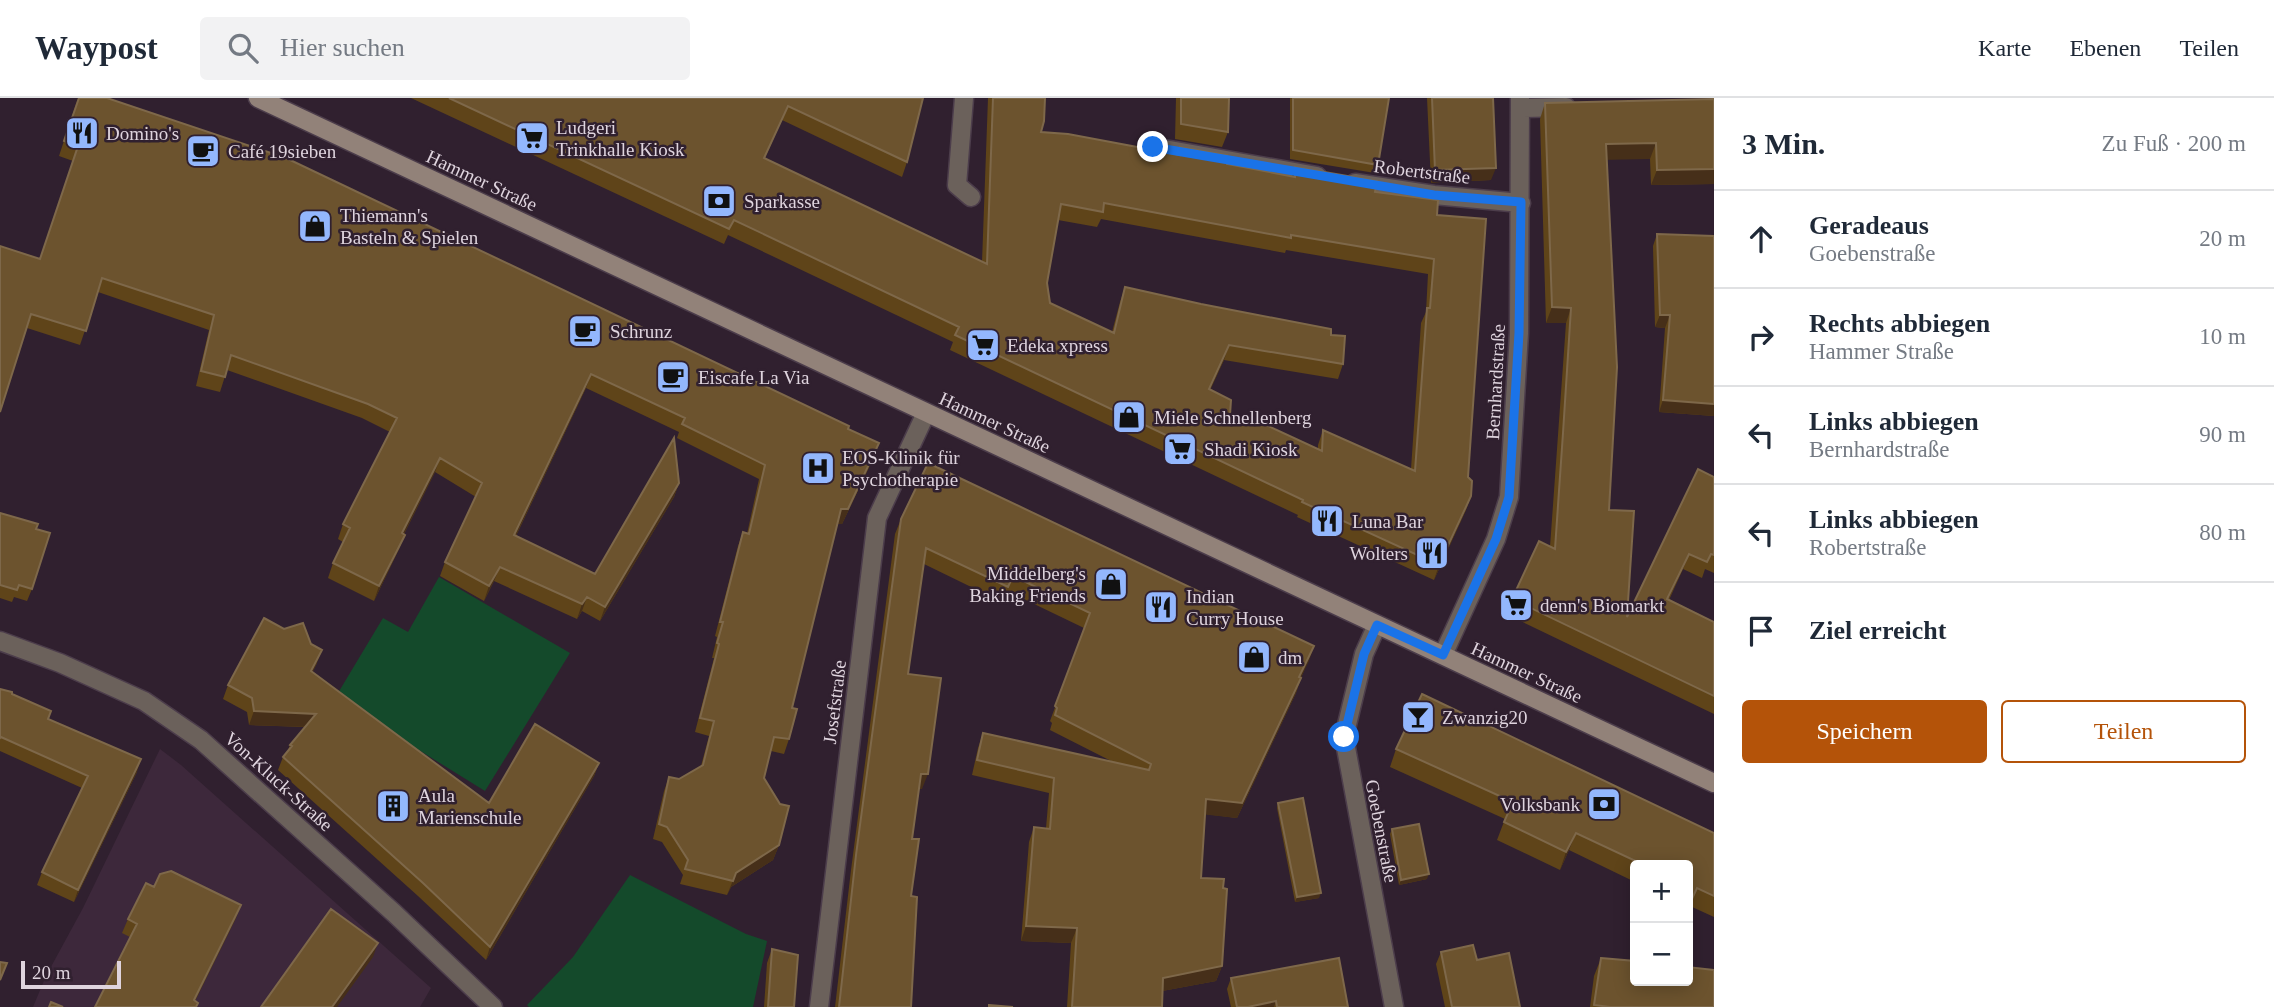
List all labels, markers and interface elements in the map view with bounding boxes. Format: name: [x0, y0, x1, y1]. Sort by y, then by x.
search box: [200, 17, 690, 80]
icon: search: [224, 29, 262, 67]
text: Waypost: [35, 30, 158, 66]
text: Hier suchen: [280, 33, 405, 62]
text: Karte: [1978, 35, 2031, 61]
text: Ebenen: [2069, 35, 2141, 61]
text: Teilen: [2179, 35, 2239, 61]
restaurant icon: Domino's: [63, 114, 101, 152]
place label: Ludgeri Trinkhalle Kiosk: [556, 117, 685, 160]
supermarket icon: Ludgeri Trinkhalle Kiosk: [513, 119, 551, 157]
place label: Domino's: [106, 123, 179, 144]
text: 3 Min.: [1742, 127, 1825, 160]
route end: [1137, 131, 1168, 162]
text: Zu Fuß · 200 m: [2102, 131, 2246, 156]
cafe icon: Café 19sieben: [184, 132, 222, 170]
place label: Café 19sieben: [228, 141, 337, 162]
street label: Hammer Straße: [423, 146, 540, 215]
street label: Robertstraße: [1372, 155, 1471, 188]
bank icon: Sparkasse: [700, 182, 738, 220]
place label: Sparkasse: [744, 191, 820, 212]
place label: Thiemann's Basteln & Spielen: [340, 205, 479, 248]
shop icon: Thiemann's Basteln & Spielen: [296, 207, 334, 245]
text: Geradeaus: [1809, 211, 1929, 240]
icon: ahead: [1742, 220, 1780, 258]
text: 20 m: [2199, 226, 2246, 251]
text: Goebenstraße: [1809, 241, 1935, 266]
text: Rechts abbiegen: [1809, 309, 1990, 338]
cafe icon: Schrunz: [566, 312, 604, 350]
icon: right: [1742, 318, 1780, 356]
place label: Schrunz: [610, 321, 672, 342]
street label: Bernhardstraße: [1482, 324, 1509, 441]
text: 10 m: [2199, 324, 2246, 349]
supermarket icon: Edeka xpress: [964, 326, 1002, 364]
place label: Edeka xpress: [1007, 335, 1108, 356]
text: Hammer Straße: [1809, 339, 1954, 364]
cafe icon: Eiscafe La Via: [654, 358, 692, 396]
place label: Eiscafe La Via: [698, 367, 810, 388]
street label: Hammer Straße: [936, 388, 1053, 457]
shop icon: Miele Schnellenberg: [1110, 398, 1148, 436]
place label: Miele Schnellenberg: [1154, 407, 1312, 428]
text: Links abbiegen: [1809, 407, 1979, 436]
icon: left: [1742, 416, 1780, 454]
text: 90 m: [2199, 422, 2246, 447]
supermarket icon: Shadi Kiosk: [1161, 430, 1199, 468]
text: Bernhardstraße: [1809, 437, 1950, 462]
place label: Shadi Kiosk: [1204, 439, 1298, 460]
place label: EOS-Klinik für Psychotherapie: [842, 447, 960, 490]
hospital icon: EOS-Klinik für Psychotherapie: [799, 449, 837, 487]
restaurant icon: Luna Bar: [1308, 502, 1346, 540]
text: Links abbiegen: [1809, 505, 1979, 534]
place label: Luna Bar: [1352, 511, 1424, 532]
icon: left: [1742, 514, 1780, 552]
text: 80 m: [2199, 520, 2246, 545]
restaurant icon: Wolters: [1413, 534, 1451, 572]
text: Robertstraße: [1809, 535, 1927, 560]
place label: Wolters: [1349, 543, 1408, 564]
place label: Middelberg's Baking Friends: [969, 563, 1086, 606]
shop icon: Middelberg's Baking Friends: [1092, 565, 1130, 603]
place label: Indian Curry House: [1186, 586, 1284, 629]
supermarket icon: denn's Biomarkt: [1497, 586, 1535, 624]
restaurant icon: Indian Curry House: [1142, 588, 1180, 626]
place label: denn's Biomarkt: [1540, 595, 1665, 616]
icon: arrive: [1742, 612, 1780, 650]
text: Ziel erreicht: [1809, 616, 1946, 645]
shop icon: dm: [1235, 638, 1273, 676]
street label: Hammer Straße: [1468, 638, 1585, 707]
place label: dm: [1278, 647, 1303, 668]
street label: Josefstraße: [819, 659, 850, 745]
bar icon: Zwanzig20: [1399, 698, 1437, 736]
button: Speichern: [1742, 700, 1987, 763]
button: Teilen: [2001, 700, 2246, 763]
place label: Zwanzig20: [1442, 707, 1527, 728]
route start: [1328, 721, 1359, 752]
street label: Von-Kluck-Straße: [220, 727, 337, 835]
street label: Goebenstraße: [1361, 778, 1402, 884]
place label: Aula Marienschule: [418, 785, 521, 828]
bank icon: Volksbank: [1585, 785, 1623, 823]
building icon: Aula Marienschule: [374, 787, 412, 825]
place label: Volksbank: [1500, 794, 1580, 815]
map controls: [1630, 860, 1693, 986]
button: +: [1630, 860, 1693, 923]
button: −: [1630, 923, 1693, 986]
scale bar: [21, 958, 121, 990]
text: 20 m: [32, 962, 71, 983]

